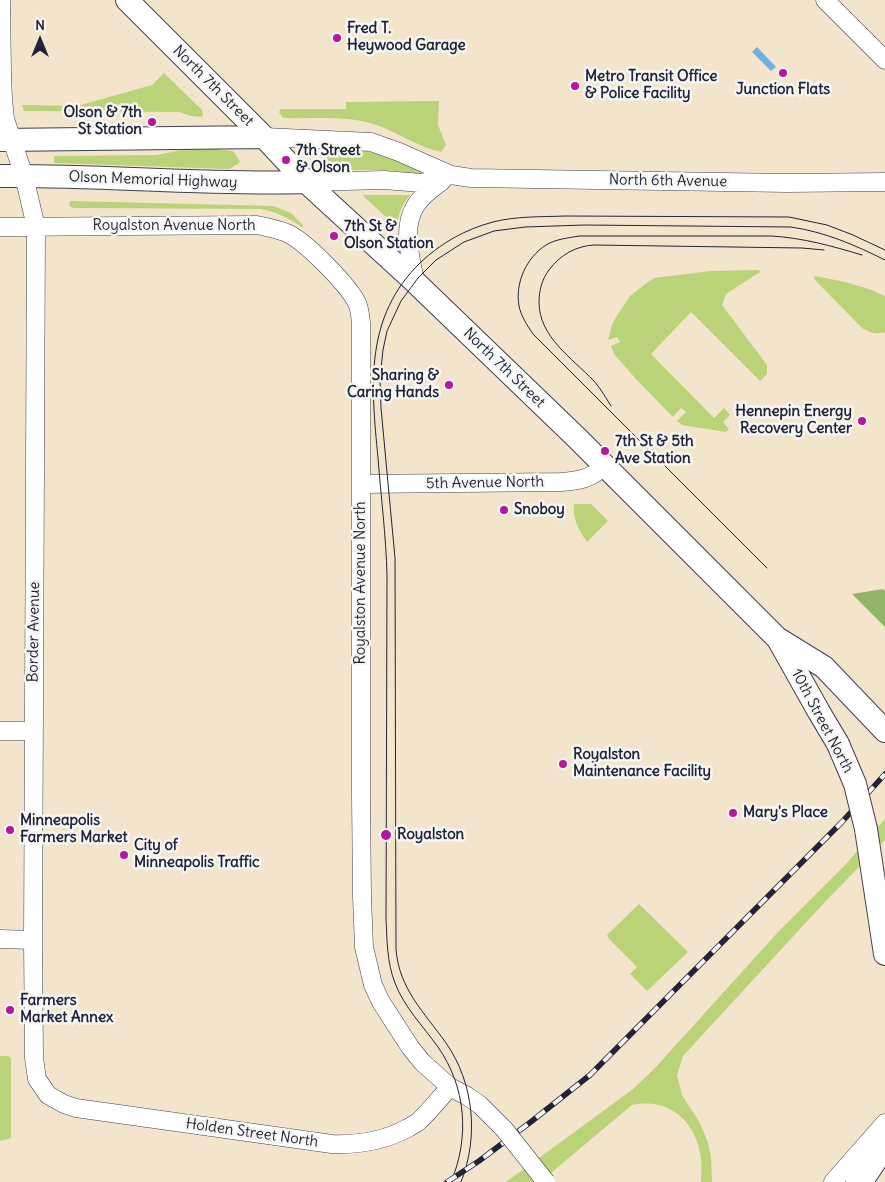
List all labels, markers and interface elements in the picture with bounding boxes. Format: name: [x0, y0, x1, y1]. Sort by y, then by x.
north arrow: [15, 15, 65, 65]
text: N: [35, 16, 45, 34]
place label: Fred T. Heywood Garage: [347, 20, 466, 55]
marker: Fred T. Heywood Garage: [331, 32, 343, 44]
street label: North 7th Street: [169, 42, 257, 130]
marker: Junction Flats: [777, 67, 789, 79]
place label: Metro Transit Office & Police Facility: [585, 68, 717, 103]
marker: Metro Transit Office & Police Facility: [569, 80, 581, 92]
place label: Junction Flats: [736, 81, 830, 99]
place label: Olson & 7th St Station: [63, 104, 142, 139]
marker: Olson & 7th St Station: [146, 116, 158, 128]
place label: 7th Street & Olson: [296, 142, 361, 177]
marker: 7th Street & Olson: [280, 154, 292, 166]
street label: Olson Memorial Highway: [68, 168, 238, 192]
street label: North 6th Avenue: [609, 171, 727, 191]
street label: Royalston Avenue North: [92, 217, 256, 235]
place label: 7th St & Olson Station: [344, 218, 434, 253]
marker: 7th St & Olson Station: [328, 230, 340, 242]
street label: North 7th Street: [459, 324, 549, 412]
place label: Sharing & Caring Hands: [347, 367, 439, 402]
marker: Sharing & Caring Hands: [443, 379, 455, 391]
place label: Hennepin Energy Recovery Center: [735, 403, 852, 438]
marker: Hennepin Energy Recovery Center: [856, 415, 868, 427]
place label: 7th St & 5th Ave Station: [615, 433, 694, 468]
marker: 7th St & 5th Ave Station: [599, 445, 611, 457]
street label: 5th Avenue North: [426, 473, 544, 493]
street label: Royalston Avenue North: [352, 501, 370, 665]
place label: Snoboy: [514, 501, 565, 519]
marker: Snoboy: [498, 504, 510, 516]
street label: Border Avenue: [24, 581, 44, 683]
street label: 10th Street North: [787, 666, 857, 776]
place label: Royalston Maintenance Facility: [573, 746, 711, 781]
marker: Royalston Maintenance Facility: [557, 758, 569, 770]
place label: Mary's Place: [743, 804, 828, 822]
marker: Mary's Place: [727, 807, 739, 819]
place label: Minneapolis Farmers Market: [20, 812, 128, 847]
marker: Minneapolis Farmers Market: [4, 824, 16, 836]
place label: Royalston: [397, 826, 464, 844]
marker: Royalston: [379, 828, 393, 842]
place label: City of Minneapolis Traffic: [134, 837, 260, 872]
marker: City of Minneapolis Traffic: [118, 849, 130, 861]
place label: Farmers Market Annex: [20, 992, 113, 1027]
marker: Farmers Market Annex: [4, 1004, 16, 1016]
street label: Holden Street North: [185, 1115, 319, 1151]

